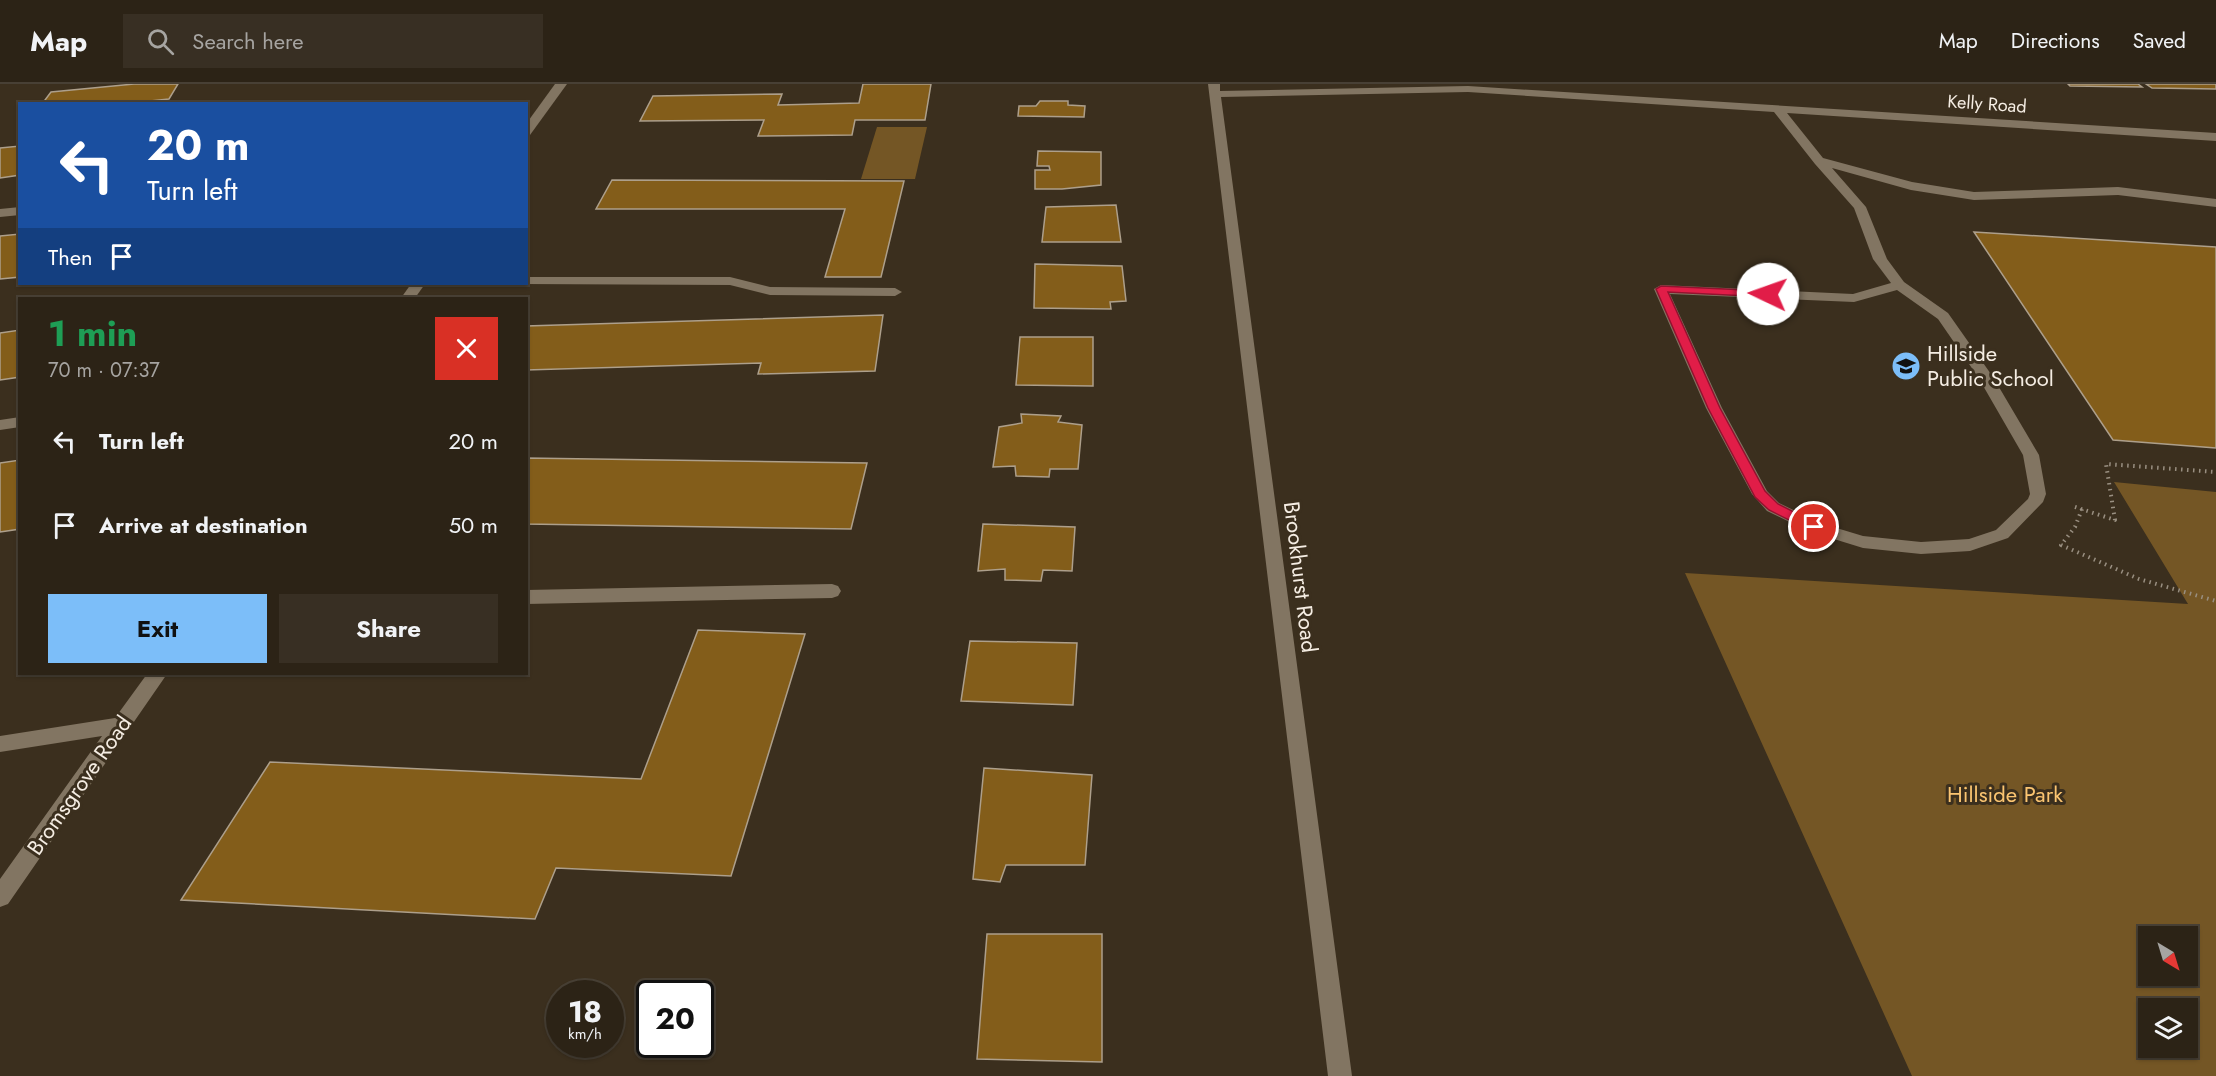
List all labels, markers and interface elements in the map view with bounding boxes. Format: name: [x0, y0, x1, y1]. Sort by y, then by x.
search box: [123, 14, 543, 68]
text: Map: [30, 21, 87, 62]
icon: search: [144, 25, 177, 58]
text: Search here: [192, 25, 304, 57]
text: Map: [1939, 26, 1978, 56]
text: Directions: [2011, 26, 2100, 56]
text: Saved: [2133, 26, 2186, 56]
street label: Kelly Road: [1947, 88, 2027, 120]
text: 20 m: [147, 115, 249, 176]
icon: left: [48, 126, 126, 204]
text: Turn left: [147, 171, 237, 210]
icon: arrive: [105, 240, 138, 273]
text: Then: [48, 241, 93, 273]
position arrow: [1736, 262, 1800, 326]
text: 1 min: [48, 307, 137, 359]
button: close: [435, 317, 498, 380]
place label: Hillside Public School: [1927, 337, 2054, 394]
school or university icon: Hillside Public School: [1890, 350, 1922, 382]
text: 70 m · 07:37: [48, 356, 160, 385]
icon: left: [48, 425, 81, 458]
text: Turn left: [99, 425, 184, 457]
text: 20 m: [449, 425, 498, 457]
street label: Brookhurst Road: [1276, 500, 1326, 654]
pin: [1788, 501, 1839, 552]
icon: arrive: [48, 509, 81, 542]
text: Arrive at destination: [99, 509, 308, 541]
text: 50 m: [449, 509, 498, 541]
icon: arrive: [1797, 510, 1830, 543]
button: Exit: [48, 594, 267, 663]
button: Share: [279, 594, 498, 663]
street label: Bromsgrove Road: [19, 709, 139, 861]
park label: Hillside Park: [1947, 778, 2063, 810]
north arrow: [2138, 926, 2198, 986]
map controls: [2138, 926, 2198, 1058]
speed limit sign: 20: [636, 980, 714, 1058]
text: 18: [568, 990, 602, 1033]
button: layers: [2138, 998, 2198, 1058]
text: km/h: [568, 1023, 602, 1045]

